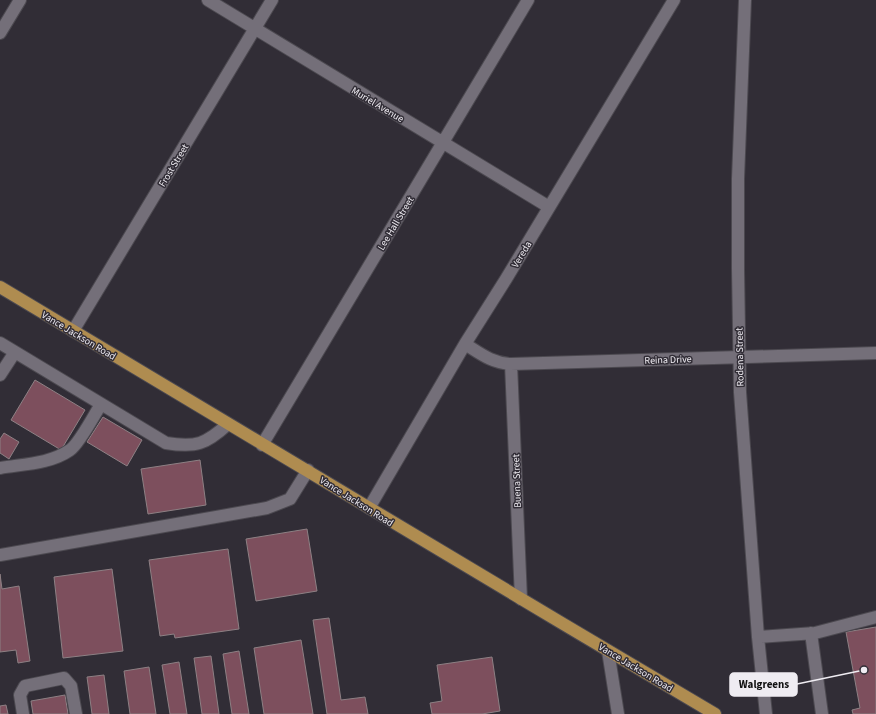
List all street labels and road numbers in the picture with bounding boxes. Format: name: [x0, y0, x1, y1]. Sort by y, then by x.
street label: Muriel Avenue: [349, 84, 406, 126]
street label: Frost Street: [156, 141, 193, 190]
street label: Lee Hall Street: [374, 194, 418, 253]
street label: Vereda: [508, 239, 535, 271]
street label: Vance Jackson Road: [39, 308, 118, 364]
street label: Rodena Street: [732, 327, 748, 387]
street label: Reina Drive: [644, 352, 692, 368]
street label: Buena Street: [509, 453, 525, 508]
street label: Vance Jackson Road: [317, 473, 396, 530]
street label: Vance Jackson Road: [596, 640, 675, 696]

